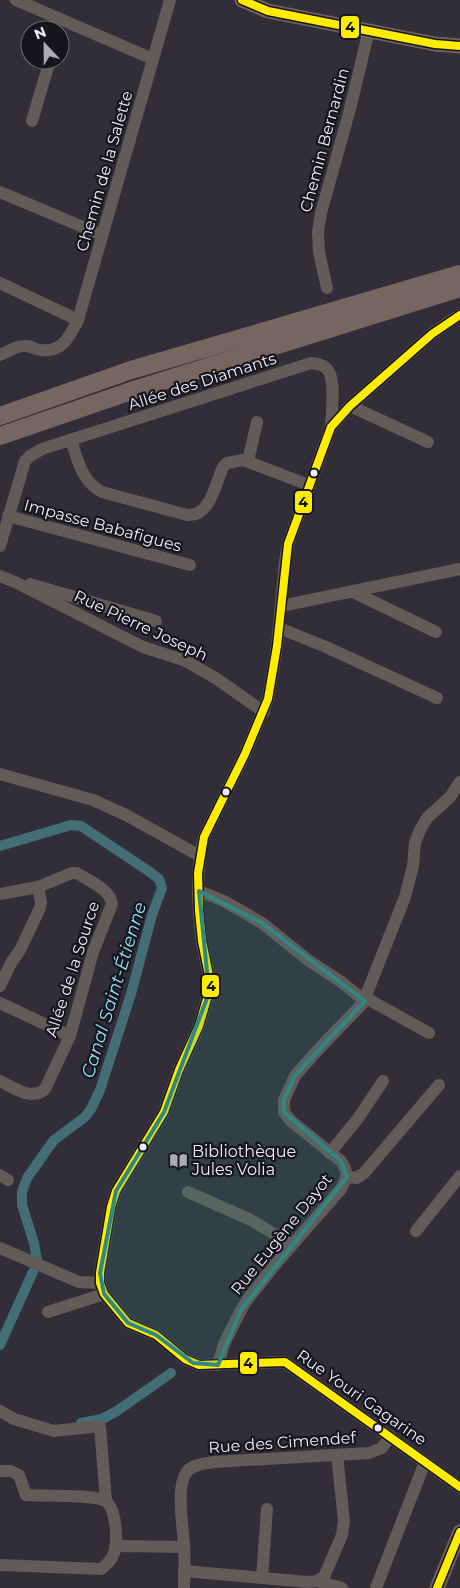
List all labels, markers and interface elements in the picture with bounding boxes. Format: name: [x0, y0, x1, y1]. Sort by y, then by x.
line badge: 4: [340, 15, 360, 39]
text: 4: [345, 18, 355, 36]
north arrow: [20, 20, 70, 70]
text: N: [32, 22, 49, 43]
street label: Chemin Bernardin: [296, 66, 353, 214]
street label: Chemin de la Salette: [72, 89, 137, 254]
street label: Allée des Diamants: [126, 348, 279, 414]
unlabelled marker: [309, 468, 319, 478]
line badge: 4: [294, 490, 313, 514]
text: 4: [298, 493, 308, 511]
street label: Impasse Babafigues: [22, 495, 184, 556]
street label: Rue Pierre Joseph: [71, 586, 211, 665]
unlabelled marker: [221, 787, 231, 797]
street label: Allée de la Source: [42, 899, 103, 1039]
water label: Canal Saint-Étienne: [77, 899, 151, 1081]
line badge: 4: [201, 974, 220, 998]
text: 4: [206, 977, 216, 995]
unlabelled marker: [138, 1142, 148, 1152]
place label: Bibliothèque Jules Volia: [191, 1142, 296, 1179]
library icon: Bibliothèque Jules Volia: [168, 1150, 188, 1170]
street label: Rue Eugène Dayot: [227, 1170, 336, 1299]
street label: Rue Youri Gagarine: [293, 1345, 430, 1449]
line badge: 4: [239, 1351, 258, 1375]
text: 4: [243, 1354, 253, 1372]
unlabelled marker: [373, 1423, 383, 1433]
street label: Rue des Cimendef: [208, 1428, 357, 1457]

